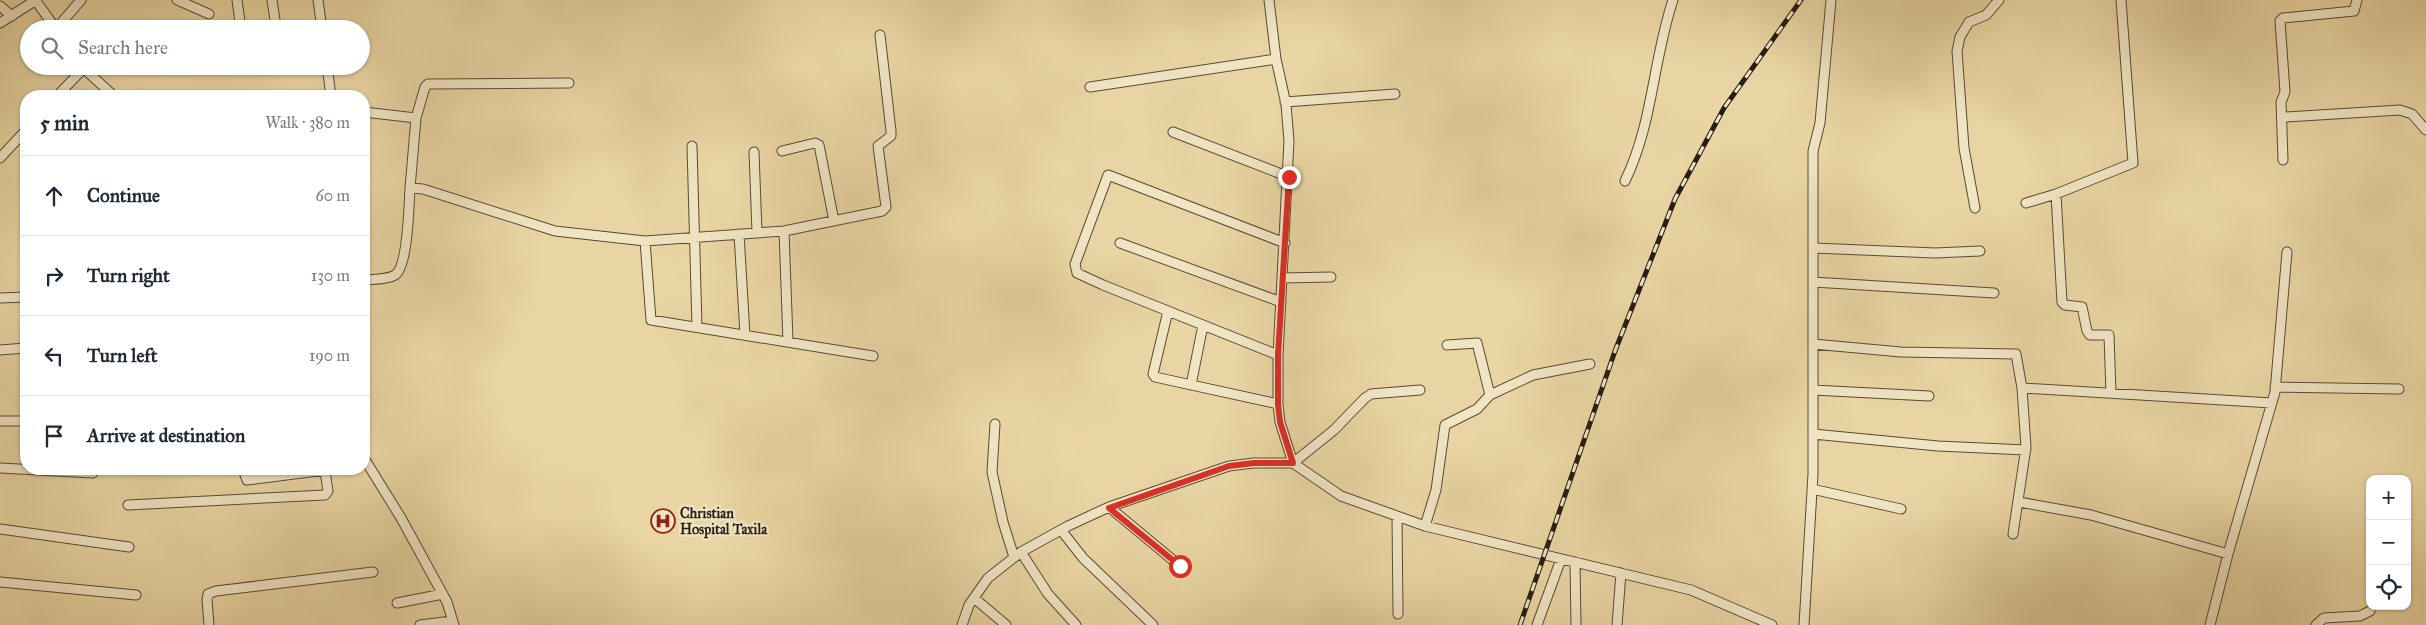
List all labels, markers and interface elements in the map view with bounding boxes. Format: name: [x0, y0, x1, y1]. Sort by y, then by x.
search box: [20, 20, 370, 75]
icon: search: [38, 34, 66, 62]
text: Search here: [78, 36, 168, 59]
text: 5 min: [40, 110, 89, 136]
text: Walk · 380 m: [266, 113, 350, 132]
route end: [1278, 166, 1301, 189]
icon: ahead: [40, 182, 68, 210]
text: Continue: [87, 184, 160, 207]
text: 60 m: [316, 186, 350, 205]
icon: right: [40, 262, 68, 290]
text: Turn right: [87, 264, 170, 287]
text: 130 m: [311, 266, 350, 285]
icon: left: [40, 342, 68, 370]
text: Turn left: [87, 344, 157, 367]
text: 190 m: [309, 346, 350, 365]
icon: arrive: [40, 422, 68, 450]
text: Arrive at destination: [87, 424, 245, 447]
map controls: [2366, 475, 2411, 610]
button: +: [2366, 475, 2411, 520]
place label: Christian Hospital Taxila: [680, 505, 768, 539]
hospital icon: Christian Hospital Taxila: [650, 508, 676, 534]
button: −: [2366, 520, 2411, 565]
route start: [1169, 555, 1192, 578]
button: locate: [2366, 565, 2411, 610]

